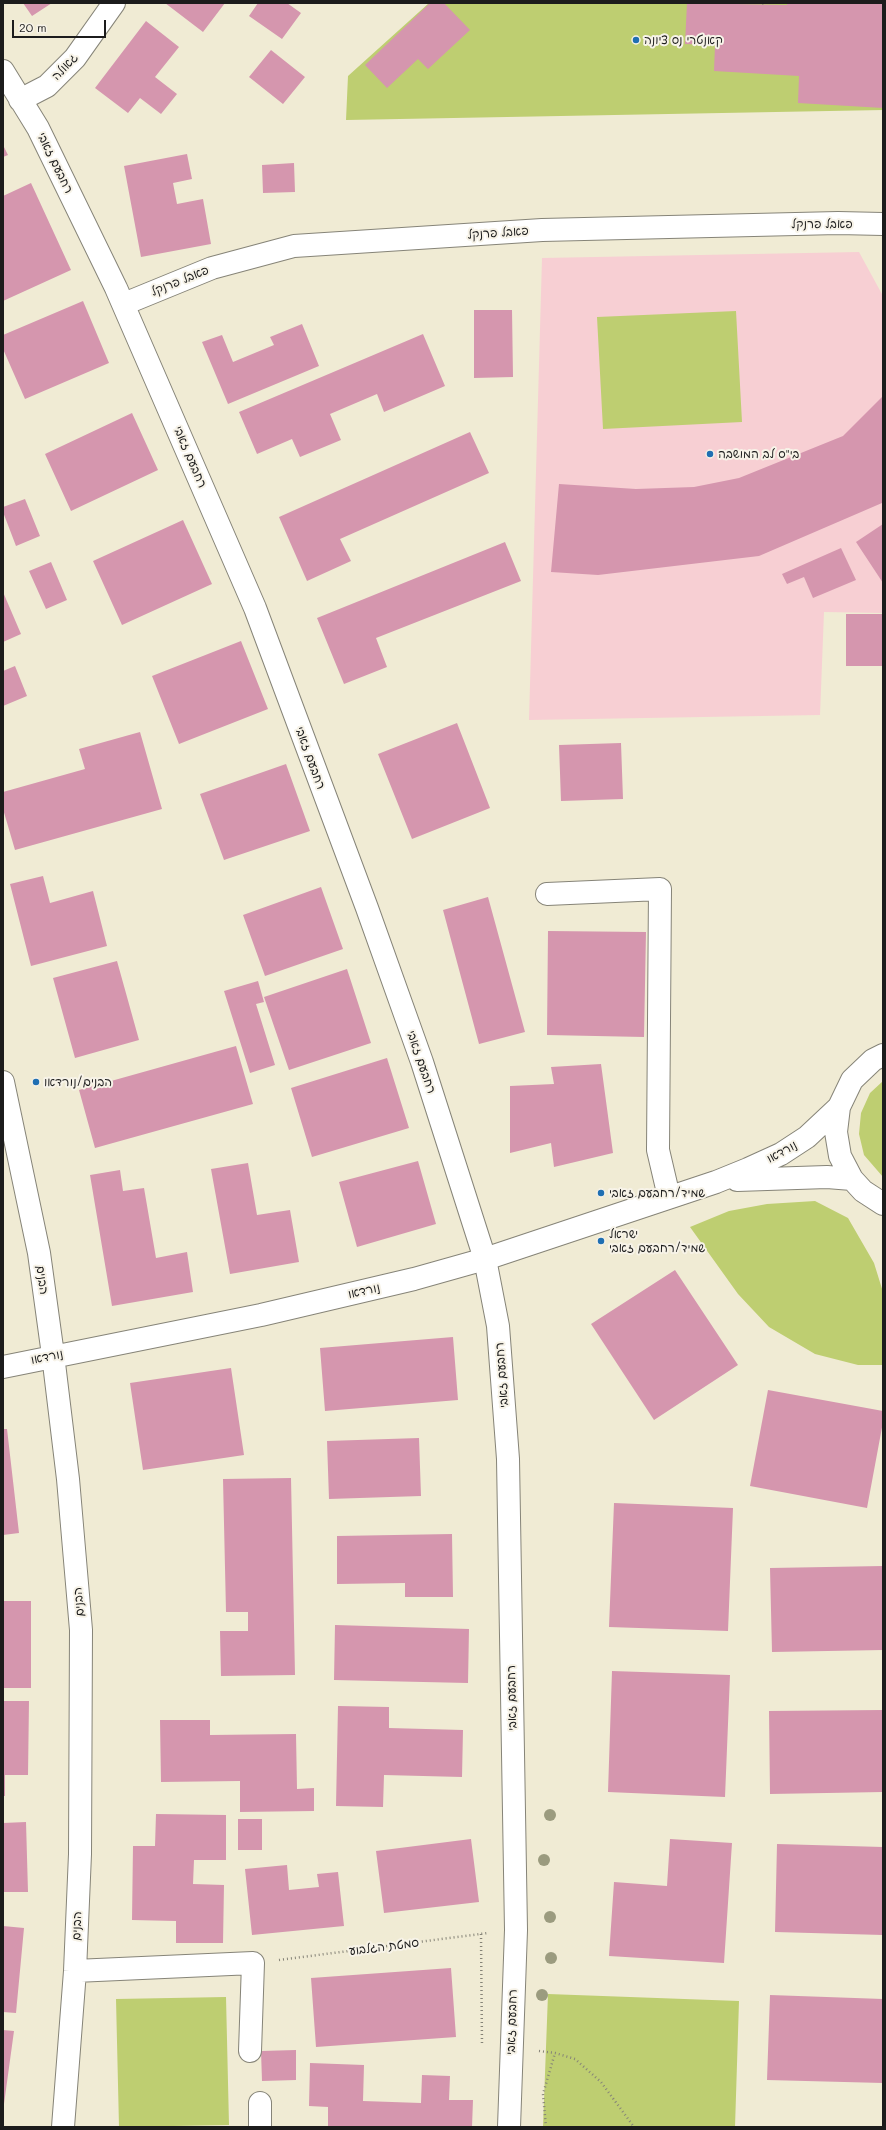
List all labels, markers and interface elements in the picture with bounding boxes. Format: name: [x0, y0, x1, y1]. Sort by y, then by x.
scale bar: [14, 12, 108, 38]
text: 20 m: [19, 19, 47, 35]
place label: קאנטרי נס ציונה: [644, 33, 723, 47]
marker: קאנטרי נס ציונה: [631, 35, 641, 45]
street label: גאולה: [49, 51, 81, 83]
street label: רחבעם זאבי: [34, 130, 76, 196]
street label: פאבל פרנקל: [791, 217, 853, 231]
street label: פאבל פרנקל: [467, 224, 529, 242]
street label: פאבל פרנקל: [149, 263, 211, 299]
street label: רחבעם זאבי: [171, 424, 209, 490]
place label: בי"ס לב המושבה: [718, 447, 799, 461]
marker: בי"ס לב המושבה: [705, 449, 715, 459]
street label: רחבעם זאבי: [292, 725, 328, 791]
street label: רחבעם זאבי: [404, 1029, 438, 1095]
place label: הבנים/נורדאו: [44, 1075, 112, 1089]
marker: הבנים/נורדאו: [31, 1077, 41, 1087]
street label: נורדאו: [764, 1138, 800, 1166]
place label: שמיד/רחבעם זאבי: [609, 1186, 705, 1200]
marker: שמיד/רחבעם זאבי: [596, 1188, 606, 1198]
place label: ישראל שמיד/רחבעם זאבי: [609, 1227, 705, 1255]
marker: ישראל שמיד/רחבעם זאבי: [596, 1236, 606, 1246]
street label: הבנים: [33, 1264, 51, 1296]
street label: נורדאו: [347, 1280, 381, 1302]
street label: רחבעם זאבי: [493, 1342, 511, 1408]
street label: נורדאו: [30, 1347, 64, 1367]
street label: הבנים: [71, 1587, 87, 1617]
street label: רחבעם זאבי: [504, 1665, 520, 1731]
street label: הבנים: [69, 1911, 85, 1941]
street label: סמטת הגלבוע: [348, 1936, 420, 1958]
street label: רחבעם זאבי: [504, 1989, 520, 2055]

